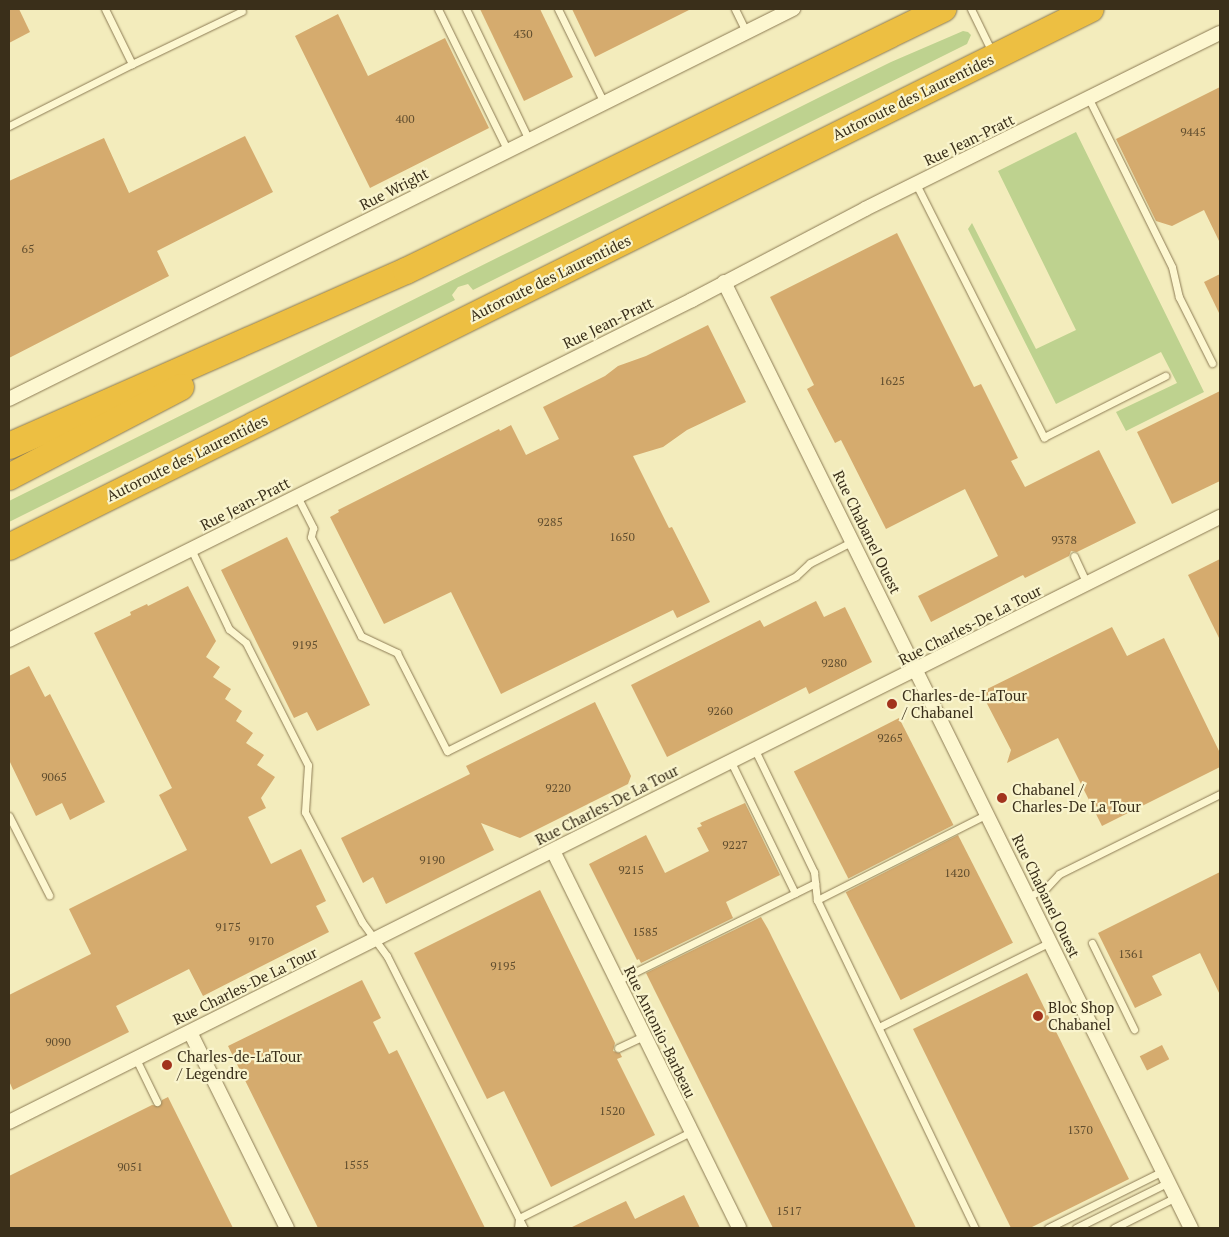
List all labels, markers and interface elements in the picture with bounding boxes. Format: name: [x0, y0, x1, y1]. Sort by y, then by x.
house number: 430: [513, 27, 533, 41]
street label: Autoroute des Laurentides: [829, 50, 997, 144]
street label: Rue Jean-Pratt: [921, 110, 1017, 170]
house number: 400: [395, 112, 415, 126]
house number: 9445: [1180, 125, 1206, 139]
street label: Rue Wright: [357, 164, 431, 214]
street label: Autoroute des Laurentides: [466, 231, 634, 325]
house number: 65: [22, 242, 34, 256]
street label: Rue Jean-Pratt: [560, 293, 656, 353]
house number: 1625: [879, 374, 905, 388]
street label: Autoroute des Laurentides: [103, 411, 271, 505]
street label: Rue Chabanel Ouest: [829, 467, 905, 597]
street label: Rue Jean-Pratt: [197, 474, 293, 534]
house number: 9285: [537, 515, 563, 529]
house number: 1650: [609, 530, 635, 544]
house number: 9378: [1051, 533, 1077, 547]
street label: Rue Charles-De La Tour: [895, 581, 1045, 669]
house number: 9195: [292, 638, 318, 652]
house number: 9280: [821, 656, 847, 670]
place label: Charles-de-LaTour / Chabanel: [902, 686, 1027, 721]
marker: Charles-de-LaTour / Chabanel: [886, 698, 898, 710]
house number: 9260: [707, 704, 733, 718]
house number: 9265: [877, 731, 903, 745]
street label: Rue Charles-De La Tour: [532, 761, 682, 849]
house number: 9065: [41, 770, 67, 784]
place label: Chabanel / Charles-De La Tour: [1012, 780, 1141, 815]
house number: 9220: [545, 781, 571, 795]
marker: Chabanel / Charles-De La Tour: [996, 792, 1008, 804]
street label: Rue Chabanel Ouest: [1008, 831, 1084, 961]
house number: 9227: [722, 838, 748, 852]
house number: 9190: [419, 853, 445, 867]
house number: 9215: [618, 863, 644, 877]
house number: 1420: [944, 866, 970, 880]
house number: 9175: [215, 920, 241, 934]
house number: 1585: [632, 925, 658, 939]
house number: 9170: [248, 934, 274, 948]
street label: Rue Charles-De La Tour: [170, 943, 320, 1029]
house number: 1361: [1118, 947, 1144, 961]
house number: 9195: [490, 959, 516, 973]
street label: Rue Antonio-Barbeau: [620, 963, 700, 1101]
place label: Bloc Shop Chabanel: [1048, 998, 1114, 1033]
marker: Bloc Shop Chabanel: [1032, 1010, 1044, 1022]
house number: 9090: [45, 1035, 71, 1049]
place label: Charles-de-LaTour / Legendre: [177, 1047, 302, 1082]
marker: Charles-de-LaTour / Legendre: [161, 1059, 173, 1071]
house number: 1520: [599, 1104, 625, 1118]
house number: 1370: [1067, 1123, 1093, 1137]
house number: 1555: [343, 1158, 369, 1172]
house number: 9051: [117, 1160, 143, 1174]
house number: 1517: [776, 1204, 802, 1218]

